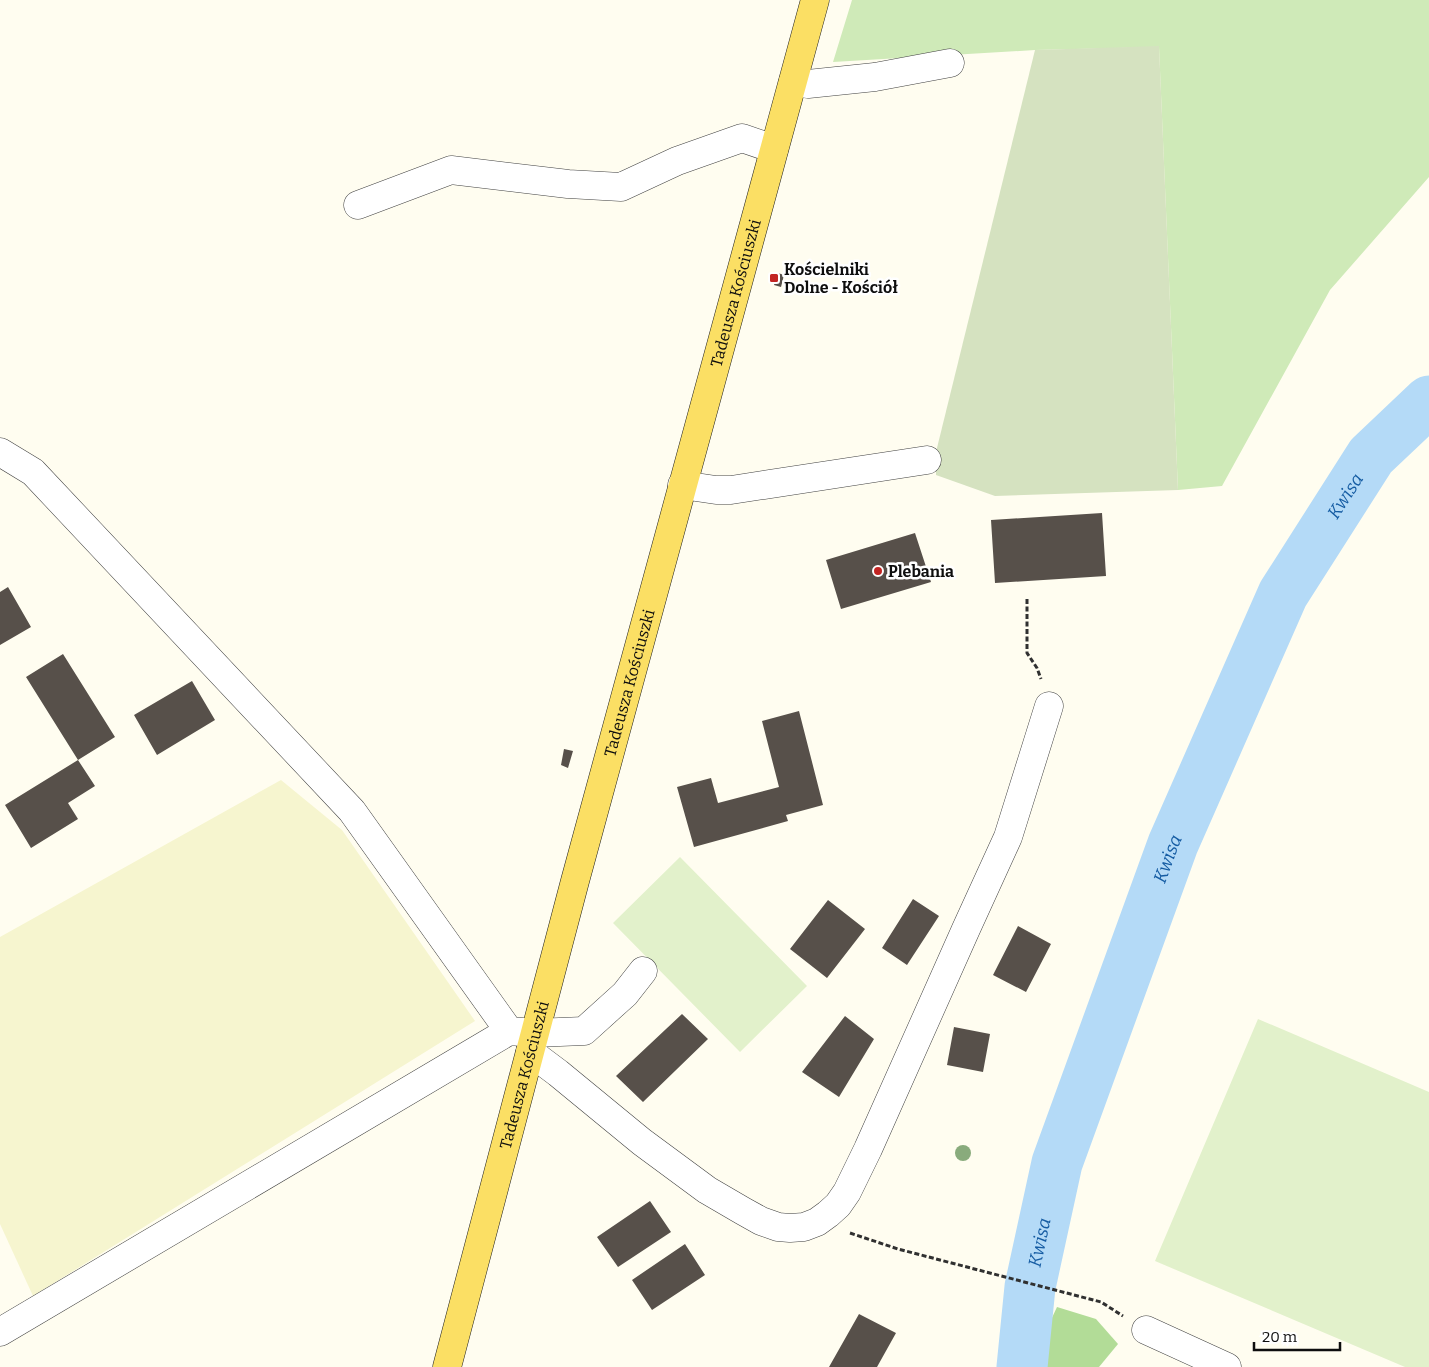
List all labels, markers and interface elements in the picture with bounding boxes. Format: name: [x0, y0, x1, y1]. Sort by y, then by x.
street label: Tadeusza Kościuszki: [706, 217, 764, 369]
place label: Kościelniki Dolne - Kościół: [784, 260, 898, 297]
marker: Kościelniki Dolne - Kościół: [768, 272, 780, 284]
water label: Kwisa: [1323, 469, 1368, 523]
place label: Plebania: [888, 562, 954, 581]
marker: Plebania: [872, 565, 884, 577]
street label: Tadeusza Kościuszki: [600, 607, 658, 759]
water label: Kwisa: [1149, 831, 1187, 886]
street label: Tadeusza Kościuszki: [495, 999, 553, 1151]
water label: Kwisa: [1024, 1216, 1056, 1269]
scale bar: [1254, 1320, 1340, 1352]
text: 20 m: [1262, 1328, 1298, 1346]

